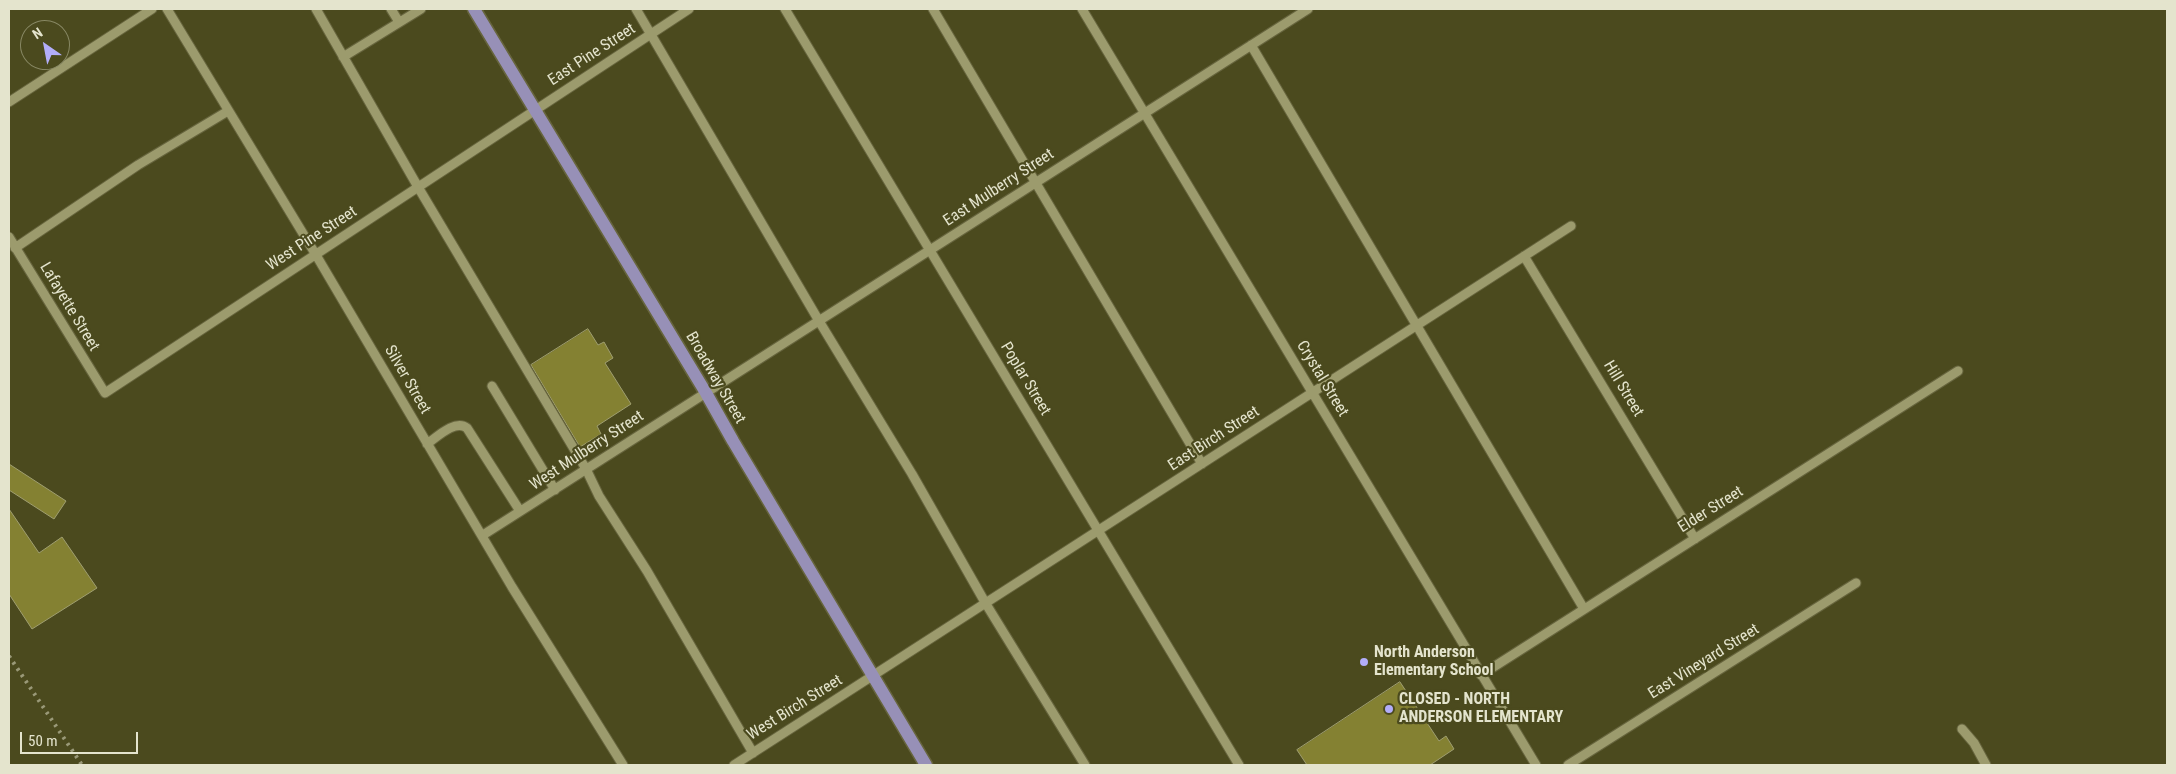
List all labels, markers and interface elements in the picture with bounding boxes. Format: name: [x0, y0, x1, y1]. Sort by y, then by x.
north arrow: [20, 20, 70, 70]
street label: East Pine Street: [545, 20, 639, 90]
text: N: [29, 24, 45, 42]
street label: East Mulberry Street: [940, 145, 1058, 231]
street label: West Pine Street: [263, 203, 361, 275]
street label: Lafayette Street: [35, 259, 103, 355]
street label: Broadway Street: [681, 329, 749, 427]
street label: Crystal Street: [1292, 338, 1352, 420]
street label: Poplar Street: [996, 339, 1054, 419]
street label: Silver Street: [380, 342, 434, 418]
street label: Hill Street: [1599, 357, 1647, 421]
street label: East Birch Street: [1165, 402, 1263, 476]
street label: West Mulberry Street: [527, 407, 647, 495]
street label: Elder Street: [1675, 482, 1747, 538]
street label: East Vineyard Street: [1645, 620, 1763, 704]
place label: North Anderson Elementary School: [1374, 643, 1493, 681]
marker: North Anderson Elementary School: [1358, 656, 1370, 668]
street label: West Birch Street: [744, 671, 846, 745]
place label: CLOSED - NORTH ANDERSON ELEMENTARY: [1399, 690, 1563, 728]
marker: CLOSED - NORTH ANDERSON ELEMENTARY: [1383, 703, 1395, 715]
scale bar: [22, 722, 140, 754]
text: 50 m: [28, 732, 58, 750]

